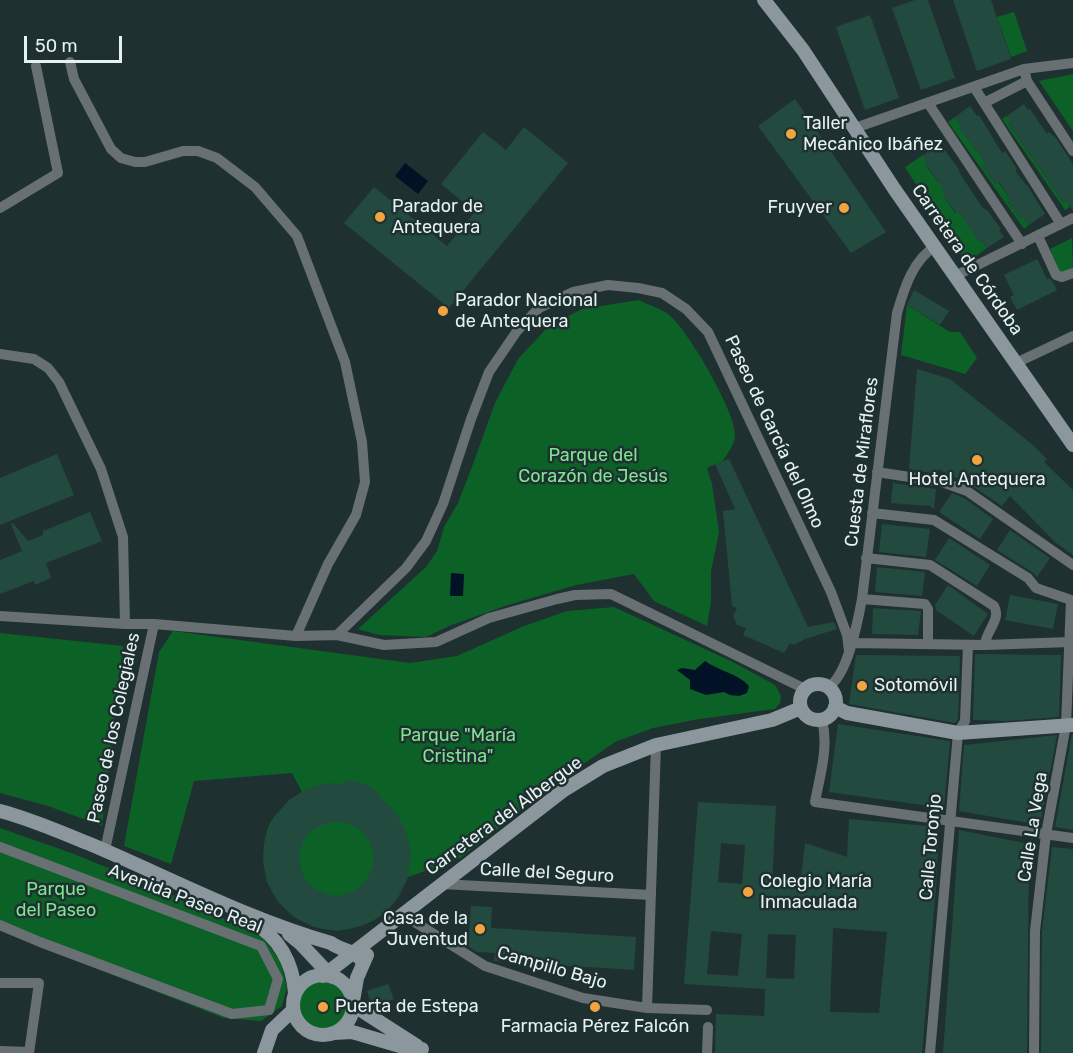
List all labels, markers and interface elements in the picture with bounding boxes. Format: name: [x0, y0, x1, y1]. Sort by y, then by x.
scale bar: [27, 24, 124, 62]
text: 50 m: [35, 35, 78, 57]
place label: Taller Mecánico Ibáñez: [803, 113, 943, 156]
marker: Taller Mecánico Ibáñez: [784, 127, 798, 141]
street label: Carretera de Córdoba: [907, 180, 1027, 340]
place label: Parador de Antequera: [392, 196, 483, 238]
place label: Fruyver: [768, 197, 832, 219]
marker: Fruyver: [837, 201, 851, 215]
marker: Parador de Antequera: [373, 210, 387, 224]
place label: Parador Nacional de Antequera: [455, 290, 598, 332]
marker: Parador Nacional de Antequera: [436, 304, 450, 318]
street label: Paseo de García del Olmo: [720, 332, 828, 532]
street label: Cuesta de Miraflores: [841, 376, 883, 548]
park label: Parque del Corazón de Jesús: [518, 445, 668, 488]
marker: Hotel Antequera: [970, 453, 984, 467]
place label: Hotel Antequera: [908, 469, 1046, 491]
street label: Paseo de los Colegiales: [83, 631, 145, 825]
place label: Sotomóvil: [874, 675, 958, 697]
marker: Sotomóvil: [855, 679, 869, 693]
park label: Parque "María Cristina": [400, 725, 516, 768]
street label: Carretera del Albergue: [421, 752, 587, 880]
street label: Calle La Vega: [1014, 770, 1052, 884]
street label: Calle Toronjo: [916, 793, 946, 901]
street label: Calle del Seguro: [479, 859, 615, 887]
street label: Avenida Paseo Real: [105, 860, 265, 938]
place label: Colegio María Inmaculada: [760, 871, 872, 914]
park label: Parque del Paseo: [16, 879, 96, 922]
marker: Colegio María Inmaculada: [741, 885, 755, 899]
place label: Casa de la Juventud: [383, 908, 468, 950]
marker: Casa de la Juventud: [473, 922, 487, 936]
street label: Campillo Bajo: [494, 942, 610, 994]
place label: Puerta de Estepa: [335, 996, 479, 1018]
marker: Puerta de Estepa: [316, 1000, 330, 1014]
marker: Farmacia Pérez Falcón: [588, 1000, 602, 1014]
place label: Farmacia Pérez Falcón: [501, 1016, 689, 1038]

